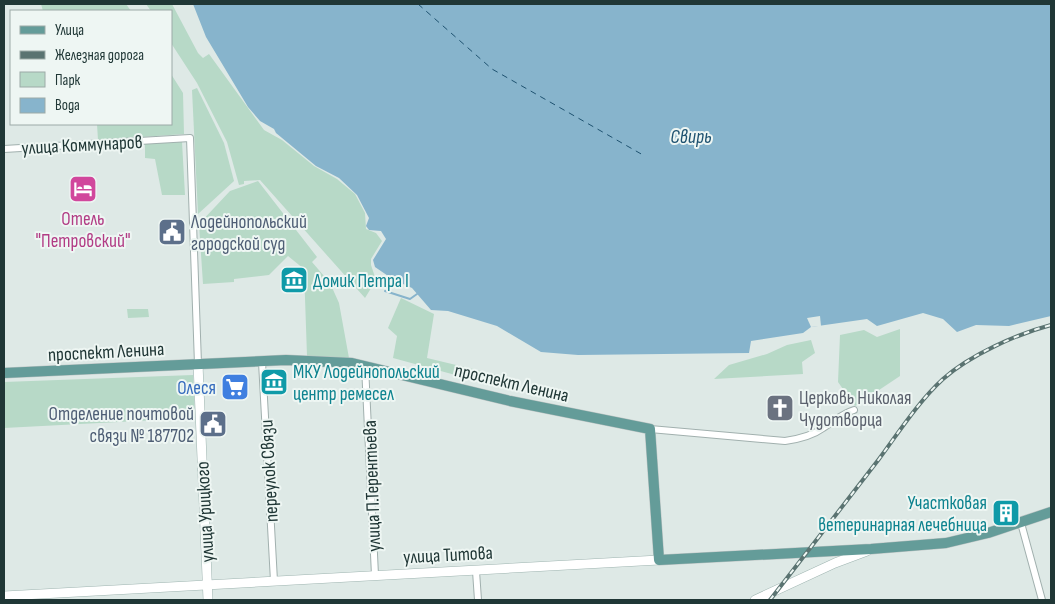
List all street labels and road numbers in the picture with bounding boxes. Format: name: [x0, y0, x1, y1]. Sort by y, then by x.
street label: улица Коммунаров: [21, 131, 143, 160]
street label: проспект Ленина: [47, 338, 165, 367]
street label: проспект Ленина: [452, 359, 571, 408]
street label: переулок Связи: [255, 419, 284, 523]
street label: улица П.Терентьева: [359, 420, 386, 552]
street label: улица Урицкого: [191, 461, 220, 563]
street label: улица Титова: [403, 542, 493, 569]

